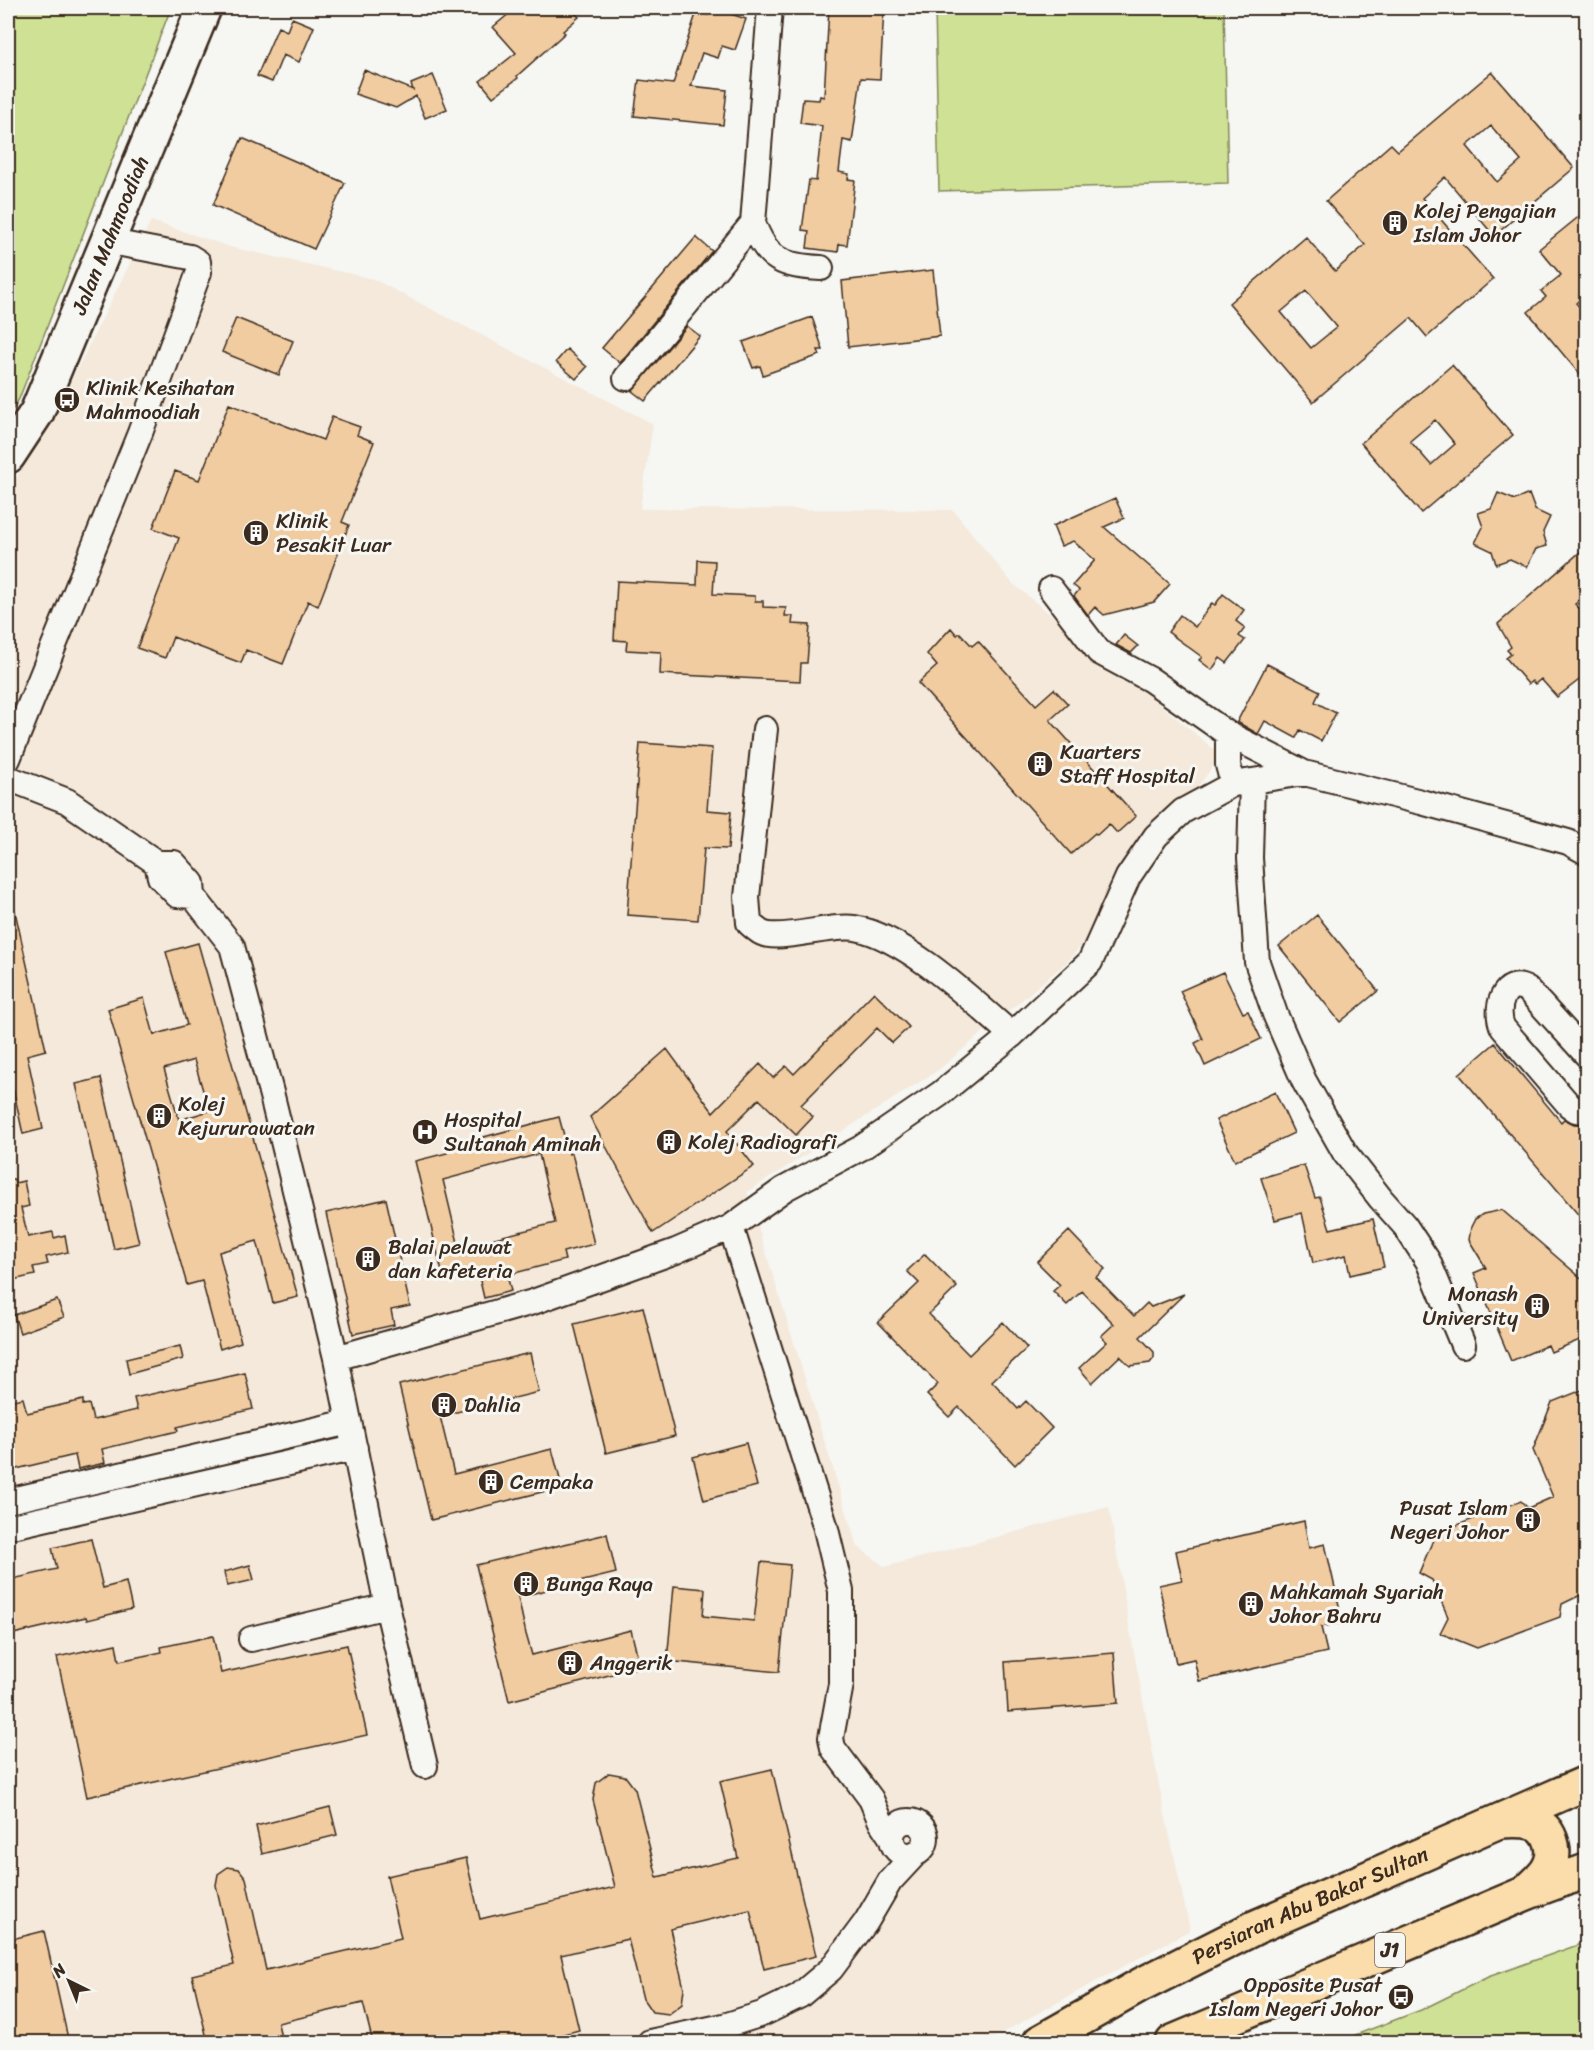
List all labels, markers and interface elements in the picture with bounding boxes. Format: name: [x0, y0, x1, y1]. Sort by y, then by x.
street label: Jalan Mahmoodiah: [60, 150, 160, 322]
place label: Kolej Pengajian Islam Johor: [1413, 192, 1556, 254]
building icon: Kolej Pengajian Islam Johor: [1380, 208, 1410, 238]
place label: Klinik Kesihatan Mahmoodiah: [86, 369, 235, 431]
bus stop icon: Klinik Kesihatan Mahmoodiah: [52, 385, 82, 415]
place label: Klinik Pesakit Luar: [276, 502, 392, 564]
building icon: Klinik Pesakit Luar: [241, 518, 271, 548]
place label: Kuarters Staff Hospital: [1060, 733, 1196, 795]
building icon: Kuarters Staff Hospital: [1025, 749, 1055, 779]
place label: Kolej Kejururawatan: [178, 1085, 315, 1147]
building icon: Kolej Kejururawatan: [144, 1101, 174, 1131]
place label: Hospital Sultanah Aminah: [444, 1101, 601, 1163]
hospital icon: Hospital Sultanah Aminah: [410, 1117, 440, 1147]
place label: Kolej Radiografi: [688, 1123, 838, 1161]
building icon: Kolej Radiografi: [654, 1127, 684, 1157]
place label: Balai pelawat dan kafeteria: [388, 1228, 513, 1290]
building icon: Balai pelawat dan kafeteria: [353, 1244, 383, 1274]
place label: Monash University: [1422, 1275, 1518, 1337]
building icon: Monash University: [1522, 1291, 1552, 1321]
place label: Dahlia: [464, 1386, 521, 1424]
building icon: Dahlia: [429, 1390, 459, 1420]
place label: Cempaka: [510, 1463, 594, 1501]
building icon: Cempaka: [476, 1467, 506, 1497]
place label: Pusat Islam Negeri Johor: [1391, 1489, 1509, 1551]
building icon: Pusat Islam Negeri Johor: [1513, 1505, 1543, 1535]
place label: Bunga Raya: [546, 1565, 653, 1603]
building icon: Bunga Raya: [511, 1569, 541, 1599]
place label: Mahkamah Syariah Johor Bahru: [1269, 1573, 1444, 1635]
building icon: Mahkamah Syariah Johor Bahru: [1236, 1589, 1266, 1619]
place label: Anggerik: [589, 1644, 673, 1682]
building icon: Anggerik: [555, 1648, 585, 1678]
street label: Persiaran Abu Bakar Sultan: [1185, 1835, 1434, 1975]
road number: J1: [1375, 1933, 1405, 1967]
north arrow: [39, 1951, 99, 2011]
text: N: [44, 1955, 74, 1985]
place label: Opposite Pusat Islam Negeri Johor: [1208, 1966, 1384, 2028]
bus stop icon: Opposite Pusat Islam Negeri Johor: [1386, 1982, 1416, 2012]

